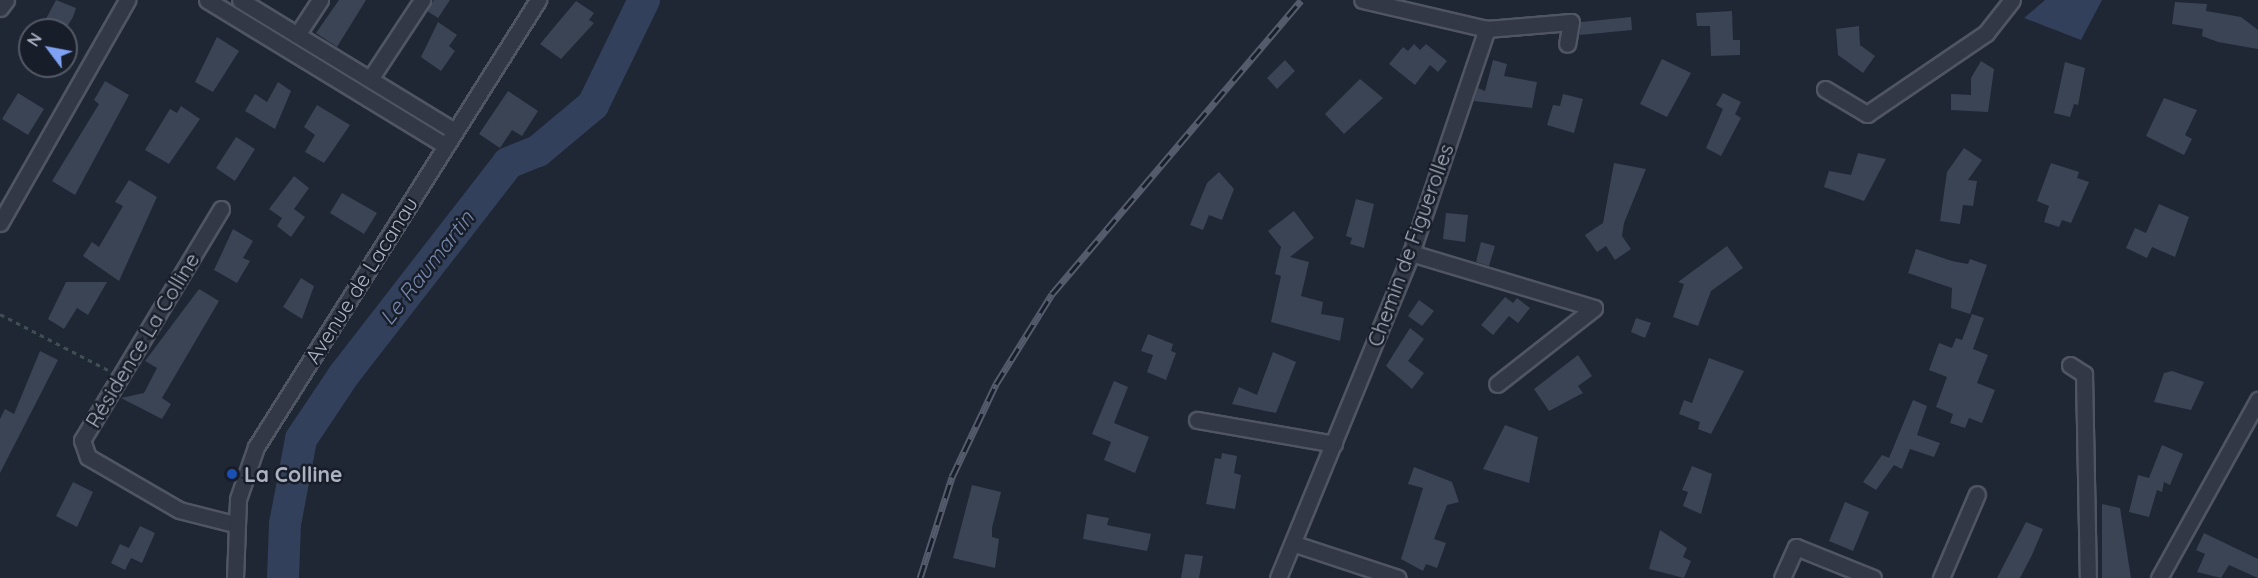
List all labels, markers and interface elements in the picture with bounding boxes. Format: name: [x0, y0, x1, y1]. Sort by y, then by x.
north arrow: [18, 18, 78, 78]
text: N: [23, 29, 46, 50]
street label: Chemin de Figuerolles: [1362, 140, 1458, 350]
street label: Avenue de Lacanau: [299, 192, 423, 368]
water label: Le Raumartin: [374, 206, 480, 330]
street label: Résidence La Colline: [80, 248, 204, 432]
place label: La Colline: [244, 461, 342, 487]
marker: La Colline: [225, 467, 239, 481]

